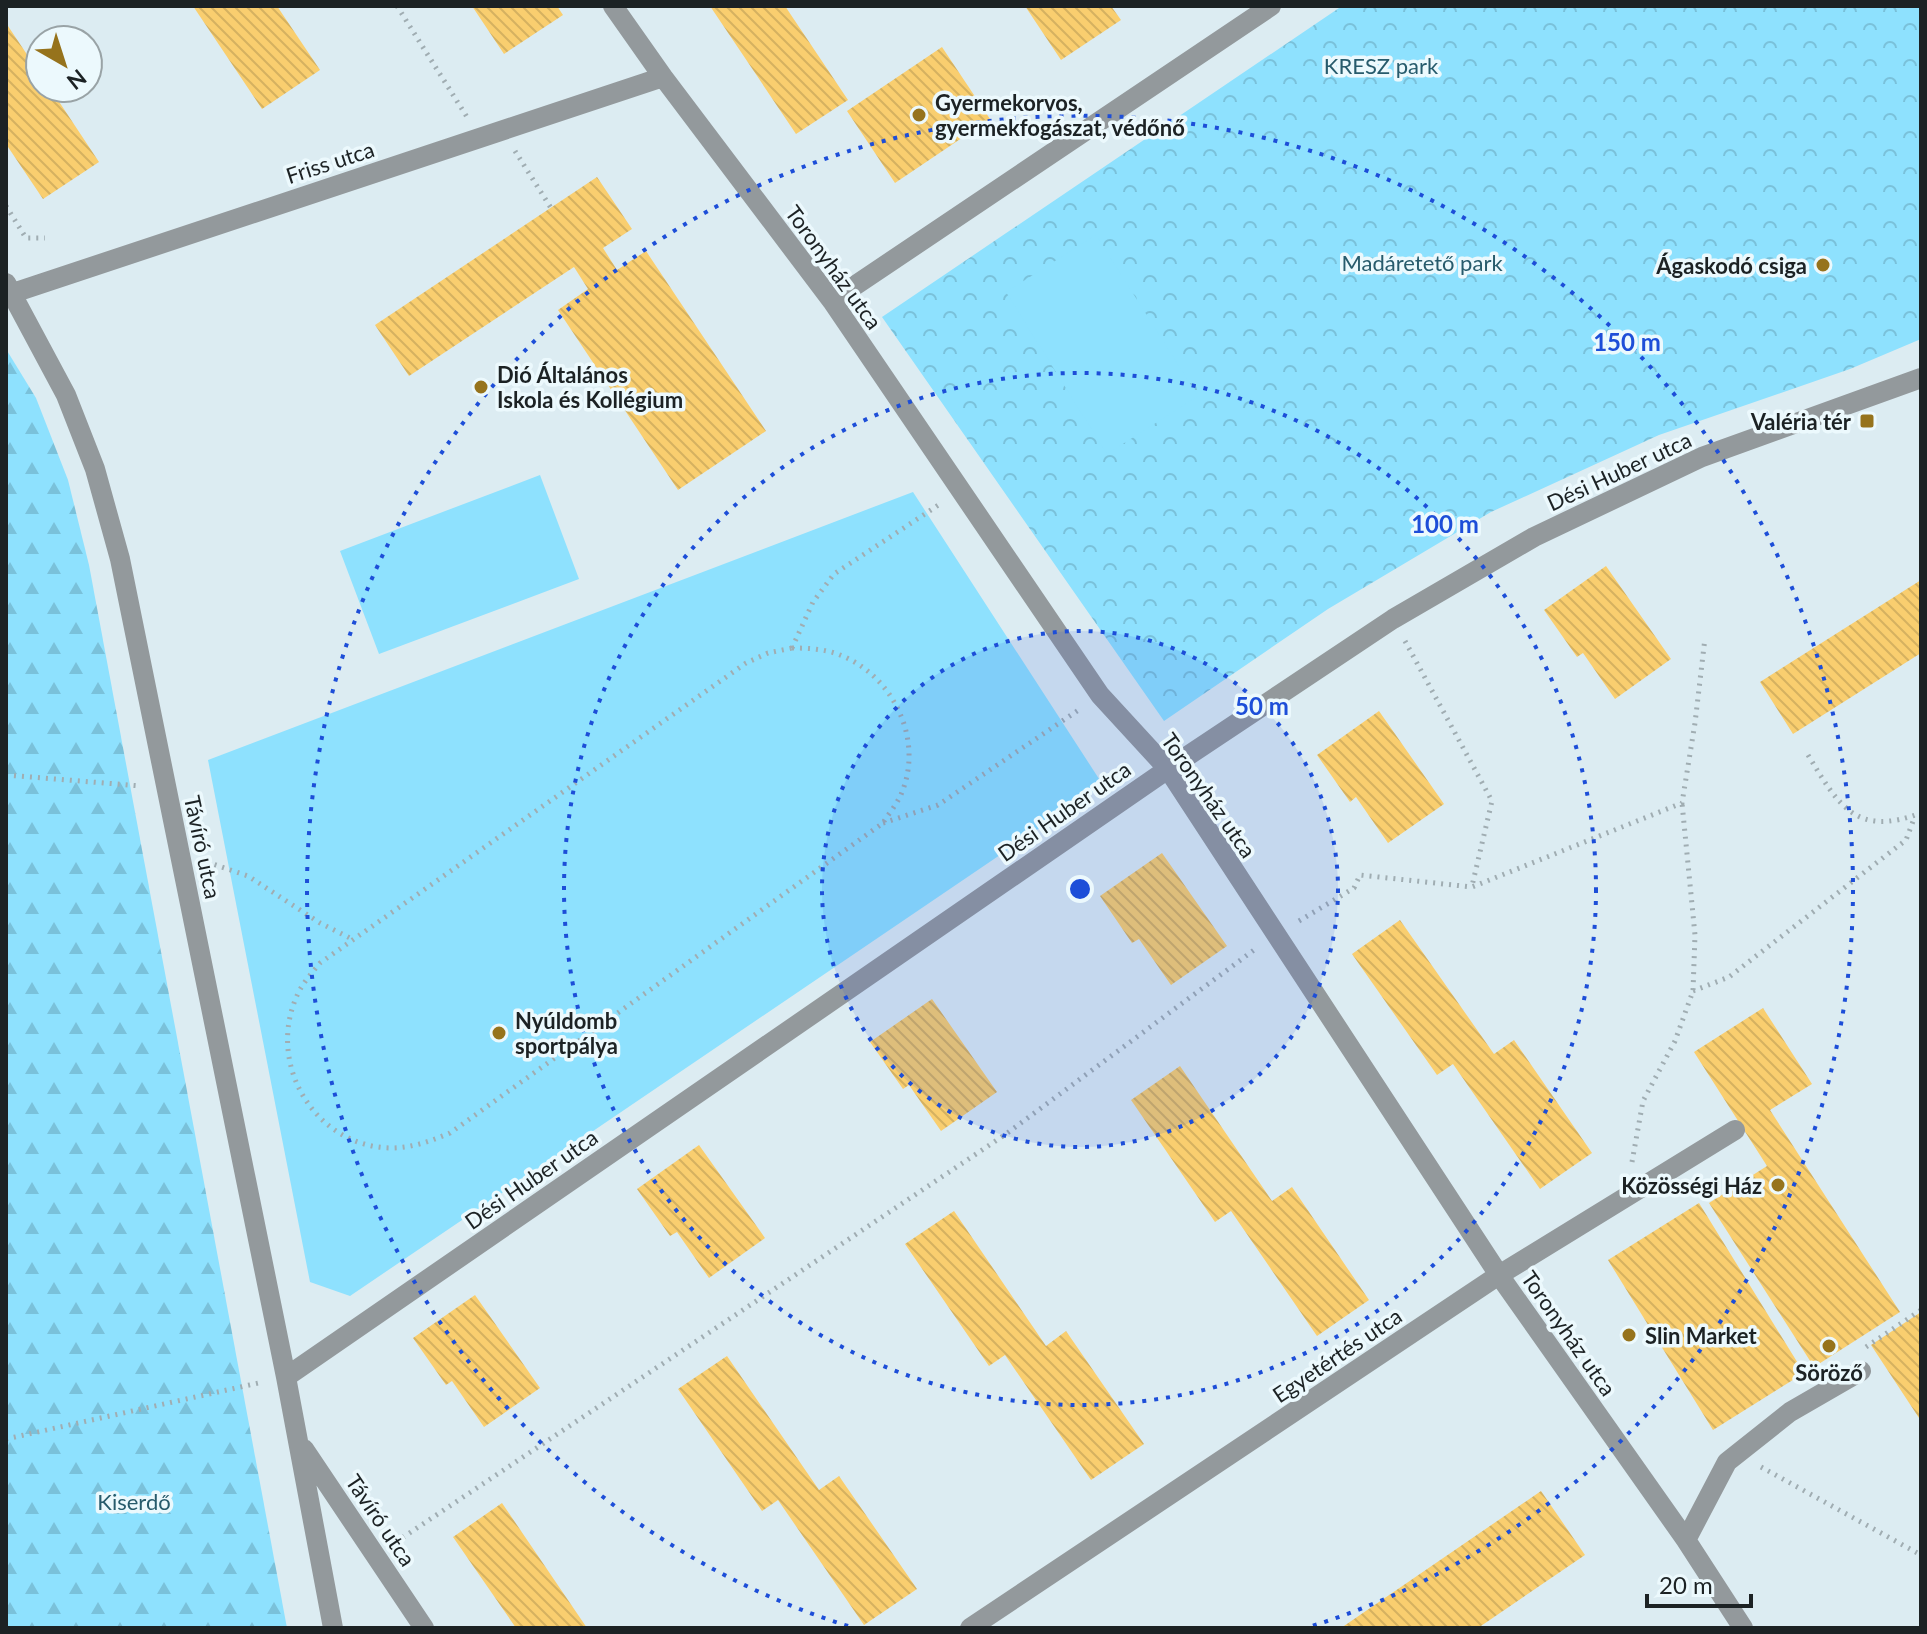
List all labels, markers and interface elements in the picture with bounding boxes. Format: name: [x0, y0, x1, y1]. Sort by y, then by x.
north arrow: [24, 24, 104, 104]
park label: KRESZ park: [1324, 52, 1439, 79]
text: N: [62, 64, 92, 96]
place label: Gyermekorvos, gyermekfogászat, védőnő: [935, 89, 1185, 141]
marker: Gyermekorvos, gyermekfogászat, védőnő: [910, 106, 928, 124]
street label: Friss utca: [283, 135, 377, 189]
street label: Toronyház utca: [780, 200, 888, 334]
park label: Madáretető park: [1341, 249, 1503, 276]
place label: Ágaskodó csiga: [1655, 252, 1807, 279]
marker: Ágaskodó csiga: [1814, 256, 1832, 274]
text: 150 m: [1593, 327, 1661, 356]
place label: Dió Általános Iskola és Kollégium: [497, 361, 683, 413]
marker: Dió Általános Iskola és Kollégium: [472, 378, 490, 396]
place label: Valéria tér: [1750, 408, 1852, 435]
marker: Valéria tér: [1858, 412, 1876, 430]
street label: Dési Huber utca: [1543, 426, 1695, 516]
text: 100 m: [1411, 509, 1479, 538]
text: 50 m: [1235, 691, 1289, 720]
street label: Toronyház utca: [1156, 727, 1262, 863]
street label: Dési Huber utca: [992, 755, 1136, 867]
street label: Távíró utca: [179, 793, 227, 901]
centre of rings: [1066, 875, 1094, 903]
place label: Nyúldomb sportpálya: [515, 1007, 618, 1059]
marker: Nyúldomb sportpálya: [490, 1024, 508, 1042]
street label: Dési Huber utca: [459, 1123, 603, 1235]
place label: Közösségi Ház: [1621, 1172, 1762, 1199]
marker: Közösségi Ház: [1769, 1176, 1787, 1194]
street label: Toronyház utca: [1516, 1265, 1622, 1401]
street label: Egyetértés utca: [1267, 1302, 1407, 1408]
place label: Slin Market: [1645, 1322, 1757, 1349]
marker: Slin Market: [1620, 1326, 1638, 1344]
marker: Söröző: [1820, 1337, 1838, 1355]
place label: Söröző: [1795, 1359, 1863, 1386]
street label: Távíró utca: [340, 1469, 422, 1571]
park label: Kiserdő: [97, 1488, 171, 1515]
scale bar: [1647, 1558, 1751, 1608]
text: 20 m: [1659, 1570, 1713, 1599]

